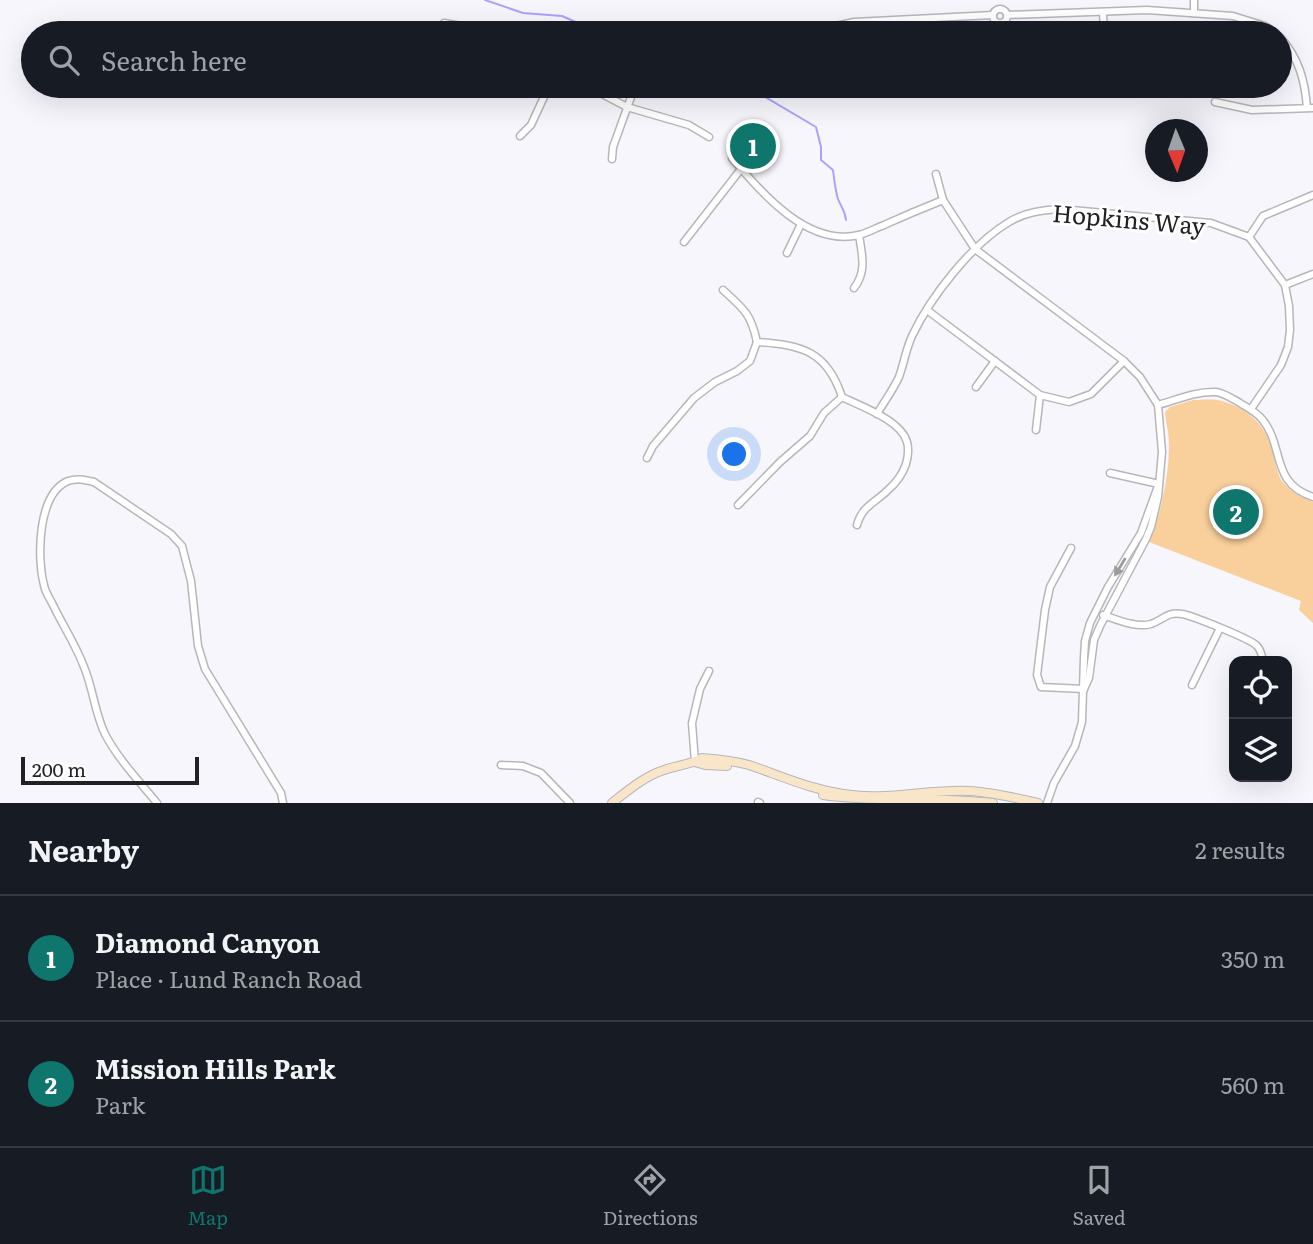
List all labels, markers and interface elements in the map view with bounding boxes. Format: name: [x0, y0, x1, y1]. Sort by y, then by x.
search box: [21, 21, 1292, 98]
text: Search here: [101, 40, 247, 79]
icon: search: [45, 41, 83, 79]
north arrow: [1145, 119, 1208, 182]
pin: 1: [730, 120, 776, 172]
street label: Hopkins Way: [1051, 194, 1207, 242]
your location: [717, 437, 751, 471]
pin: 2: [1213, 486, 1259, 538]
one-way arrow: [1114, 558, 1126, 577]
map controls: [1229, 656, 1292, 782]
button: locate: [1229, 656, 1292, 719]
button: layers: [1229, 719, 1292, 782]
scale bar: [21, 754, 200, 786]
text: 200 m: [32, 755, 86, 783]
text: Nearby: [28, 827, 139, 871]
text: 2 results: [1195, 832, 1285, 866]
text: Diamond Canyon: [95, 922, 320, 961]
text: 1: [46, 941, 56, 975]
text: 350 m: [1221, 941, 1285, 975]
text: Place · Lund Ranch Road: [95, 961, 362, 995]
text: Mission Hills Park: [95, 1048, 336, 1087]
text: 2: [45, 1067, 57, 1101]
text: 560 m: [1221, 1067, 1285, 1101]
text: Park: [95, 1087, 145, 1121]
tab: Map: [187, 1161, 228, 1231]
tab: Directions: [603, 1161, 698, 1231]
tab: Saved: [1073, 1161, 1126, 1231]

